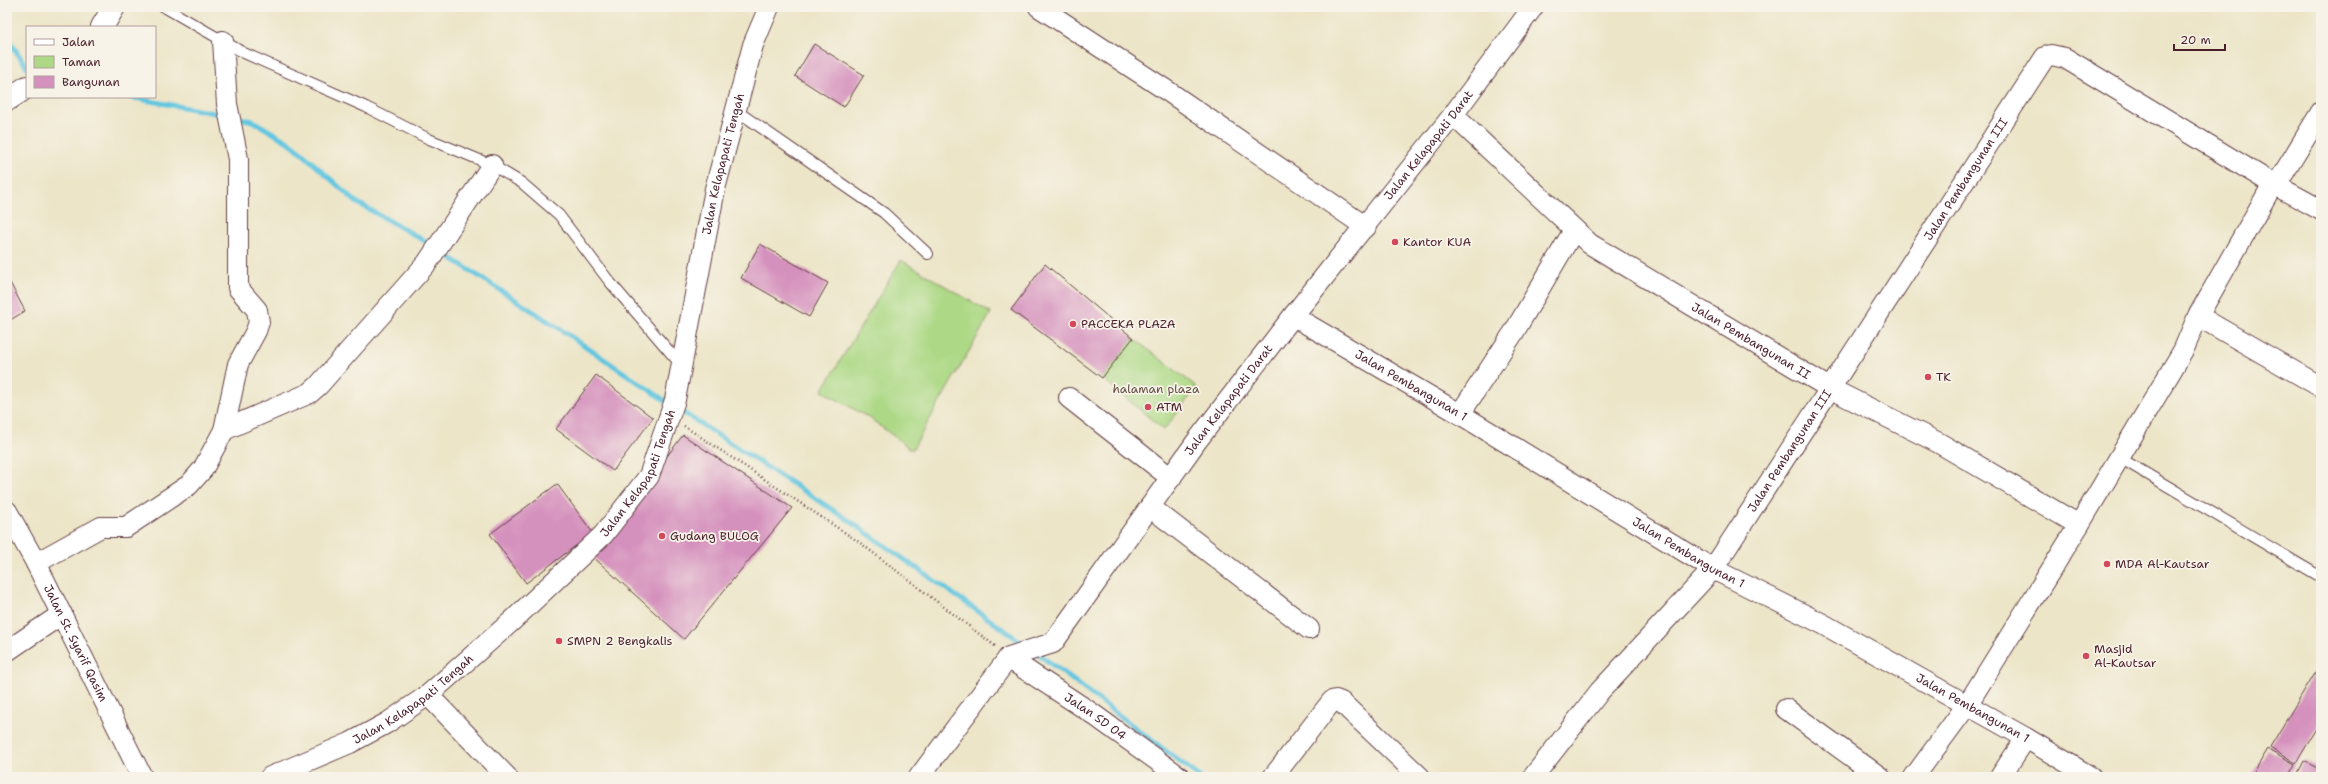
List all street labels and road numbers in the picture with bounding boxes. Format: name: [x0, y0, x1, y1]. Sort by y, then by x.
street label: Jalan Kelapapati Darat: [1380, 87, 1477, 203]
street label: Jalan Kelapapati Tengah: [699, 91, 748, 236]
street label: Jalan Pembangunan III: [1920, 115, 2012, 243]
street label: Jalan Pembangunan II: [1689, 299, 1814, 383]
street label: Jalan Kelapapati Darat: [1181, 341, 1276, 458]
street label: Jalan Pembangunan 1: [1352, 346, 1470, 425]
street label: Jalan Pembangunan III: [1744, 386, 1835, 515]
street label: Jalan Kelapapati Tengah: [596, 407, 679, 540]
street label: Jalan Pembangunan 1: [1629, 514, 1747, 592]
street label: Jalan St. Syarif Qasim: [40, 582, 111, 704]
street label: Jalan Kelapapati Tengah: [350, 651, 477, 748]
street label: Jalan Pembangunan 1: [1913, 670, 2032, 746]
street label: Jalan SD 04: [1061, 689, 1129, 744]

